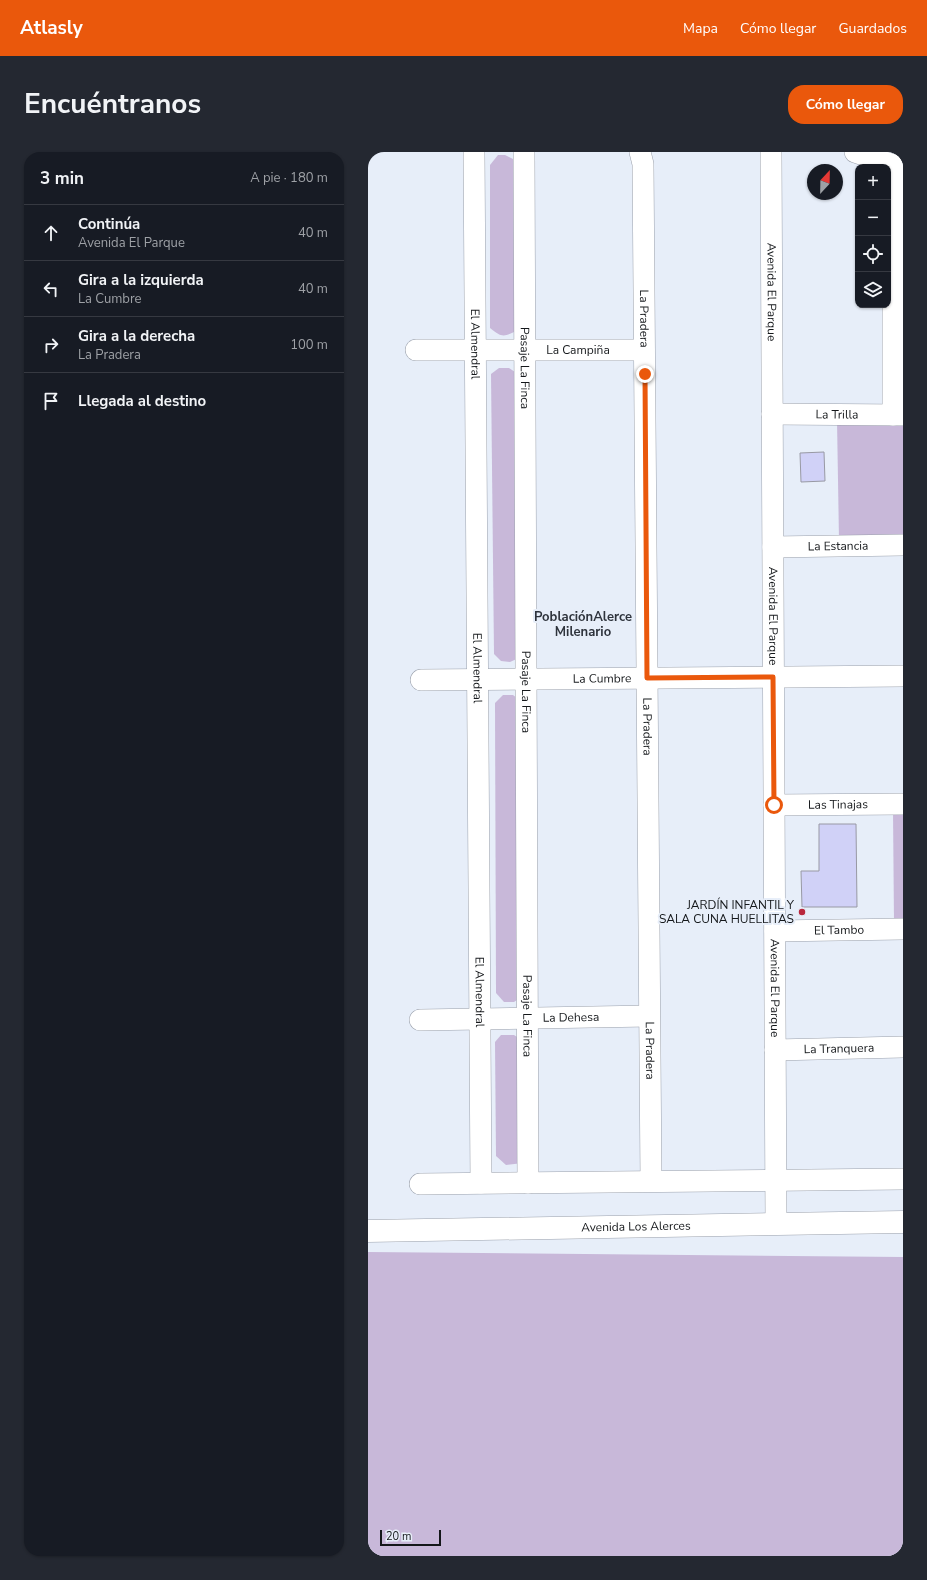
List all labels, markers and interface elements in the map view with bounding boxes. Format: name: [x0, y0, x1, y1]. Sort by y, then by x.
text: Atlasly: [20, 15, 83, 41]
text: Mapa: [683, 19, 718, 38]
text: Cómo llegar: [740, 19, 816, 38]
text: Guardados: [838, 19, 907, 38]
text: Encuéntranos: [24, 85, 201, 123]
button: Cómo llegar: [788, 85, 903, 124]
north arrow: [807, 164, 843, 200]
map controls: [855, 164, 891, 308]
button: +: [855, 164, 891, 200]
text: 3 min: [40, 167, 84, 190]
text: A pie · 180 m: [250, 169, 328, 187]
button: −: [855, 200, 891, 236]
text: Continúa: [78, 214, 140, 234]
icon: ahead: [40, 222, 62, 244]
text: 40 m: [298, 224, 328, 242]
text: Avenida El Parque: [78, 234, 185, 252]
button: locate: [855, 236, 891, 272]
street label: Avenida El Parque: [763, 243, 780, 341]
text: Gira a la izquierda: [78, 270, 204, 290]
button: layers: [855, 272, 891, 308]
icon: left: [40, 278, 62, 300]
text: 40 m: [298, 280, 328, 298]
text: La Cumbre: [78, 290, 141, 308]
street label: La Pradera: [636, 290, 652, 348]
street label: El Almendral: [467, 309, 484, 380]
text: Gira a la derecha: [78, 326, 195, 346]
street label: Pasaje La Finca: [517, 327, 533, 409]
icon: right: [40, 334, 62, 356]
text: 100 m: [290, 336, 328, 354]
street label: La Campiña: [546, 342, 610, 358]
text: La Pradera: [78, 346, 141, 364]
route end: [636, 365, 654, 383]
icon: arrive: [40, 390, 62, 412]
text: Llegada al destino: [78, 391, 206, 411]
street label: La Trilla: [815, 406, 859, 423]
street label: La Estancia: [807, 538, 868, 554]
street label: Avenida El Parque: [765, 567, 781, 665]
district label: PoblaciónAlerce Milenario: [534, 608, 632, 641]
street label: El Almendral: [469, 633, 486, 704]
street label: Pasaje La Finca: [518, 651, 534, 733]
street label: La Cumbre: [573, 670, 631, 687]
street label: La Pradera: [639, 697, 656, 756]
route start: [765, 796, 783, 814]
street label: Las Tinajas: [808, 796, 868, 813]
place label: JARDÍN INFANTIL Y SALA CUNA HUELLITAS: [659, 897, 795, 927]
marker: JARDÍN INFANTIL Y SALA CUNA HUELLITAS: [797, 907, 807, 917]
street label: El Tambo: [814, 922, 865, 938]
street label: Avenida El Parque: [767, 939, 783, 1037]
street label: El Almendral: [471, 957, 488, 1028]
street label: Pasaje La Finca: [519, 975, 536, 1057]
street label: La Dehesa: [543, 1009, 599, 1026]
street label: La Pradera: [642, 1021, 658, 1080]
street label: La Tranquera: [804, 1040, 874, 1057]
street label: Avenida Los Alerces: [581, 1218, 691, 1235]
scale bar: [380, 1528, 441, 1547]
text: 20 m: [386, 1529, 411, 1544]

